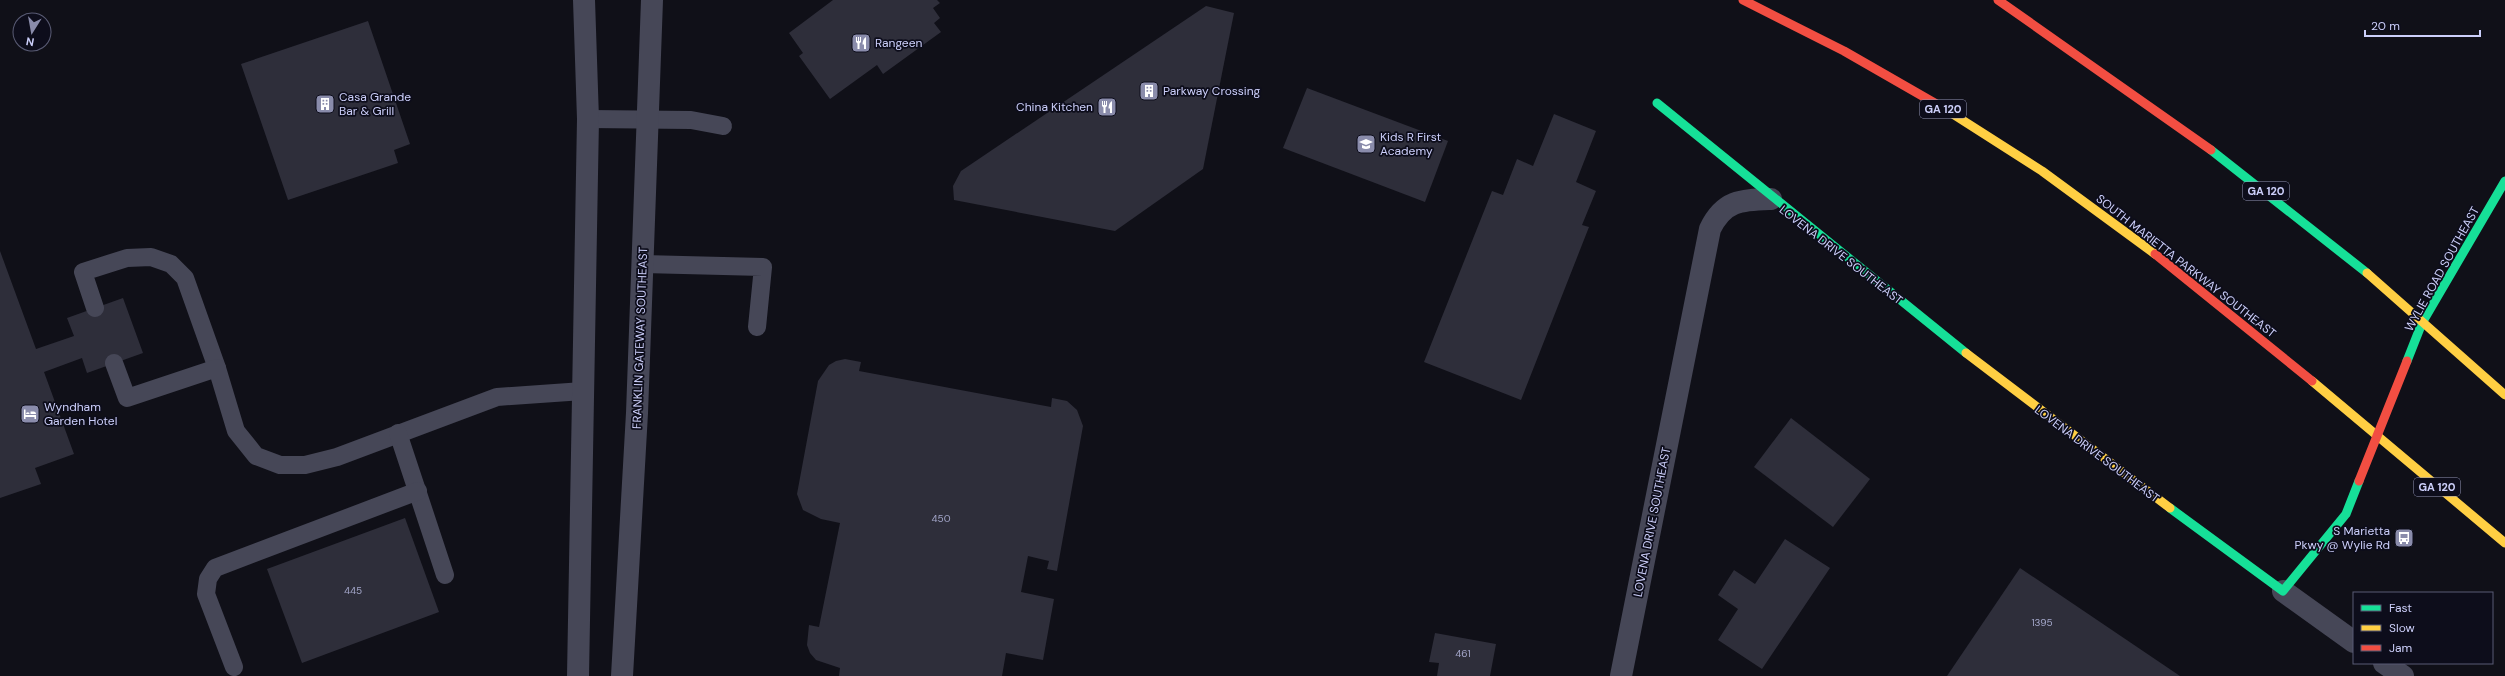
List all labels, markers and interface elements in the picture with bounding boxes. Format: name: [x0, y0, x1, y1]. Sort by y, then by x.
north arrow: [12, 12, 52, 52]
scale bar: [2365, 12, 2480, 38]
text: 20 m: [2371, 18, 2400, 34]
restaurant icon: Rangeen: [850, 32, 872, 54]
text: N: [25, 34, 35, 49]
place label: Rangeen: [875, 35, 922, 51]
building icon: Parkway Crossing: [1138, 80, 1160, 102]
place label: Parkway Crossing: [1163, 83, 1261, 99]
place label: Casa Grande Bar & Grill: [339, 89, 411, 119]
building icon: Casa Grande Bar & Grill: [314, 93, 336, 115]
restaurant icon: China Kitchen: [1096, 96, 1118, 118]
place label: China Kitchen: [1016, 99, 1093, 115]
road number: GA 120: [1920, 100, 1966, 118]
place label: Kids R First Academy: [1380, 129, 1441, 159]
school or university icon: Kids R First Academy: [1355, 133, 1377, 155]
road number: GA 120: [2243, 182, 2289, 200]
street label: SOUTH MARIETTA PARKWAY SOUTHEAST: [2093, 191, 2279, 341]
street label: LOVENA DRIVE SOUTHEAST: [1776, 202, 1906, 308]
street label: WYLIE ROAD SOUTHEAST: [2401, 204, 2483, 334]
street label: FRANKLIN GATEWAY SOUTHEAST: [629, 246, 651, 429]
place label: Wyndham Garden Hotel: [44, 399, 117, 429]
street label: LOVENA DRIVE SOUTHEAST: [2031, 402, 2163, 506]
hotel icon: Wyndham Garden Hotel: [19, 403, 41, 425]
street label: LOVENA DRIVE SOUTHEAST: [1630, 446, 1674, 598]
road number: GA 120: [2414, 478, 2460, 496]
house number: 450: [931, 512, 951, 525]
place label: S Marietta Pkwy @ Wylie Rd: [2295, 523, 2390, 553]
bus stop icon: S Marietta Pkwy @ Wylie Rd: [2393, 527, 2415, 549]
house number: 445: [344, 584, 362, 597]
legend: [2353, 592, 2493, 664]
text: Fast: [2389, 600, 2412, 616]
house number: 1395: [2031, 616, 2053, 629]
text: Slow: [2389, 620, 2415, 636]
text: Jam: [2389, 640, 2412, 656]
house number: 461: [1455, 647, 1471, 660]

